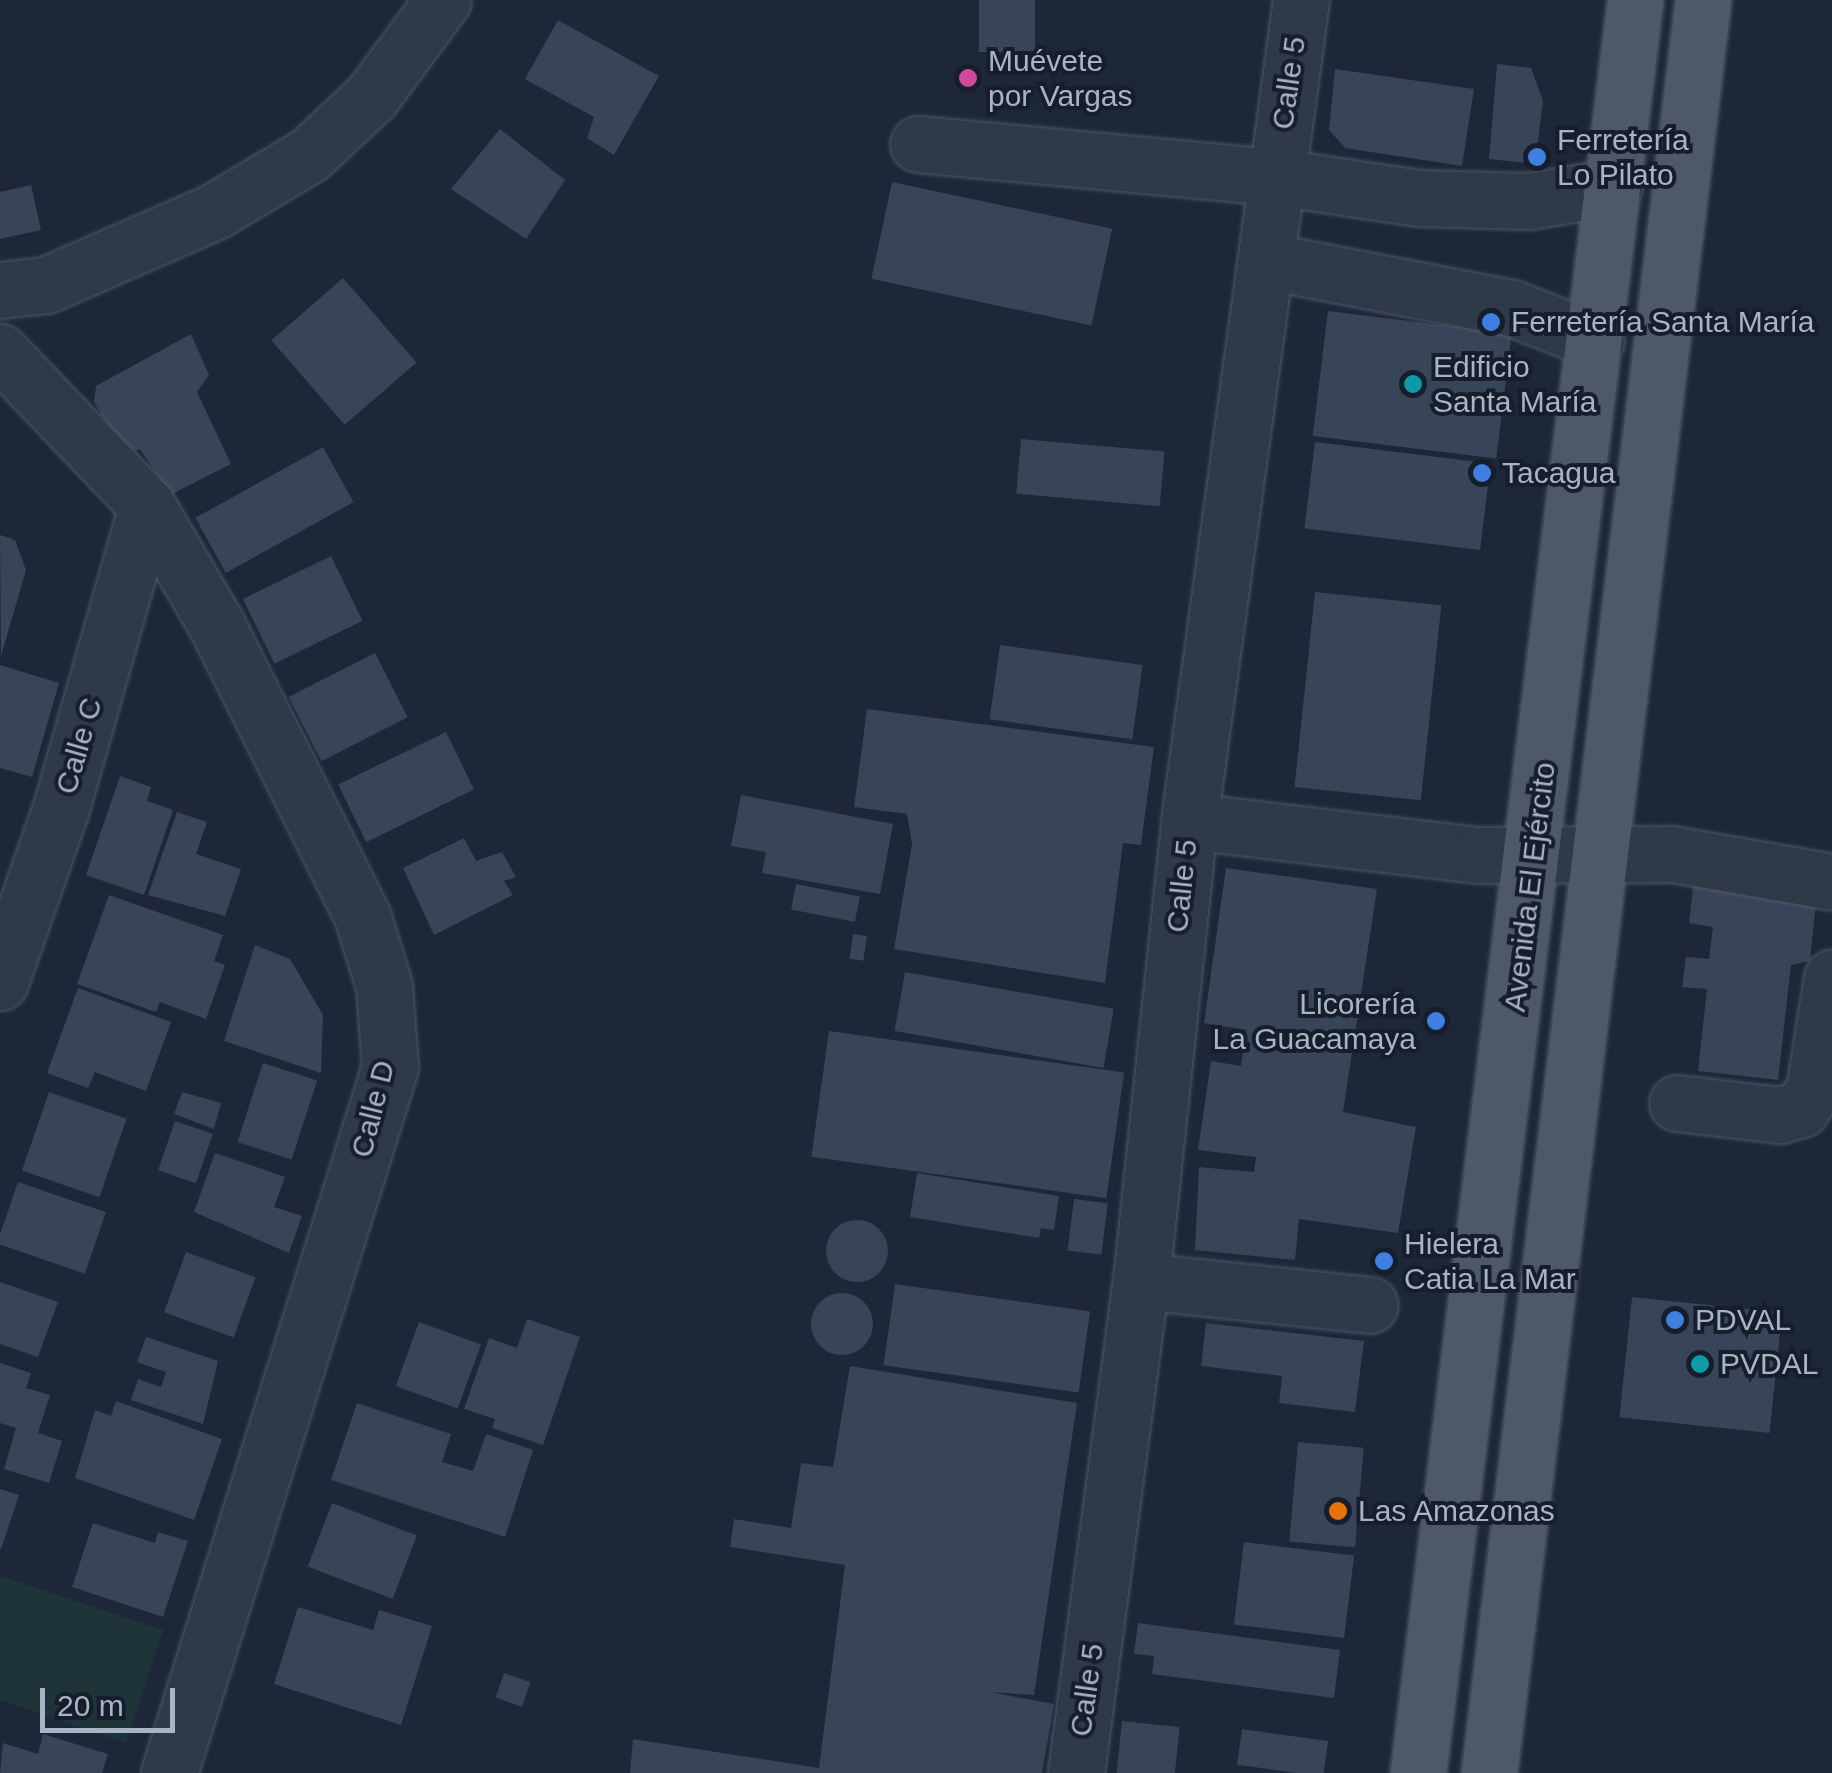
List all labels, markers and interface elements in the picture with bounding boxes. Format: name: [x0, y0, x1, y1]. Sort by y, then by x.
street label: Calle 5: [1265, 34, 1313, 132]
place label: Muévete por Vargas: [988, 43, 1133, 114]
marker: Muévete por Vargas: [957, 67, 979, 89]
place label: Ferretería Lo Pilato: [1557, 122, 1689, 192]
marker: Ferretería Lo Pilato: [1526, 146, 1548, 168]
place label: Ferretería Santa María: [1511, 304, 1814, 340]
marker: Ferretería Santa María: [1480, 311, 1502, 333]
place label: Edificio Santa María: [1433, 349, 1596, 420]
marker: Edificio Santa María: [1402, 373, 1424, 395]
place label: Tacagua: [1502, 455, 1615, 491]
marker: Tacagua: [1471, 462, 1493, 484]
street label: Calle C: [48, 694, 110, 798]
street label: Avenida El Ejército: [1497, 760, 1563, 1014]
street label: Calle 5: [1159, 838, 1205, 934]
place label: Licorería La Guacamaya: [1213, 986, 1416, 1056]
marker: Licorería La Guacamaya: [1425, 1010, 1447, 1032]
street label: Calle D: [344, 1057, 402, 1161]
place label: Hielera Catia La Mar: [1404, 1226, 1576, 1296]
marker: Hielera Catia La Mar: [1373, 1250, 1395, 1272]
place label: PDVAL: [1695, 1302, 1791, 1338]
marker: PDVAL: [1664, 1309, 1686, 1331]
place label: PVDAL: [1720, 1346, 1818, 1382]
marker: PVDAL: [1689, 1353, 1711, 1375]
place label: Las Amazonas: [1358, 1493, 1556, 1529]
marker: Las Amazonas: [1327, 1500, 1349, 1522]
street label: Calle 5: [1063, 1641, 1111, 1739]
scale bar: [45, 1668, 180, 1730]
text: 20 m: [57, 1689, 124, 1722]

